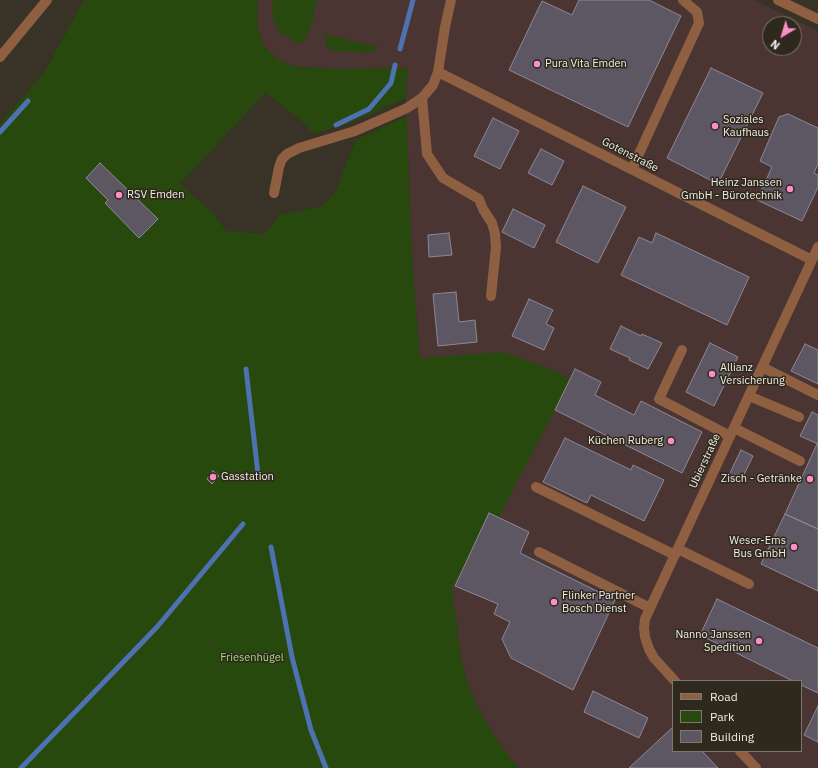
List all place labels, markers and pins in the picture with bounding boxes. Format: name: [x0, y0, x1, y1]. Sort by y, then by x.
place label: Pura Vita Emden: [545, 57, 627, 71]
marker: Pura Vita Emden: [532, 59, 542, 69]
place label: Soziales Kaufhaus: [723, 113, 769, 139]
marker: Soziales Kaufhaus: [710, 121, 720, 131]
place label: Heinz Janssen GmbH - Bürotechnik: [681, 176, 782, 202]
marker: Heinz Janssen GmbH - Bürotechnik: [785, 184, 795, 194]
place label: RSV Emden: [127, 188, 184, 202]
marker: RSV Emden: [114, 190, 124, 200]
place label: Allianz Versicherung: [720, 361, 785, 387]
marker: Allianz Versicherung: [707, 369, 717, 379]
place label: Küchen Ruberg: [588, 434, 663, 448]
marker: Küchen Ruberg: [666, 436, 676, 446]
place label: Gasstation: [221, 470, 274, 484]
marker: Gasstation: [208, 472, 218, 482]
place label: Zisch - Getränke: [721, 472, 802, 486]
marker: Zisch - Getränke: [805, 474, 815, 484]
place label: Weser-Ems Bus GmbH: [729, 534, 786, 560]
marker: Weser-Ems Bus GmbH: [789, 542, 799, 552]
place label: Flinker Partner Bosch Dienst: [562, 589, 635, 615]
marker: Flinker Partner Bosch Dienst: [549, 597, 559, 607]
place label: Nanno Janssen Spedition: [675, 628, 751, 654]
marker: Nanno Janssen Spedition: [754, 636, 764, 646]

